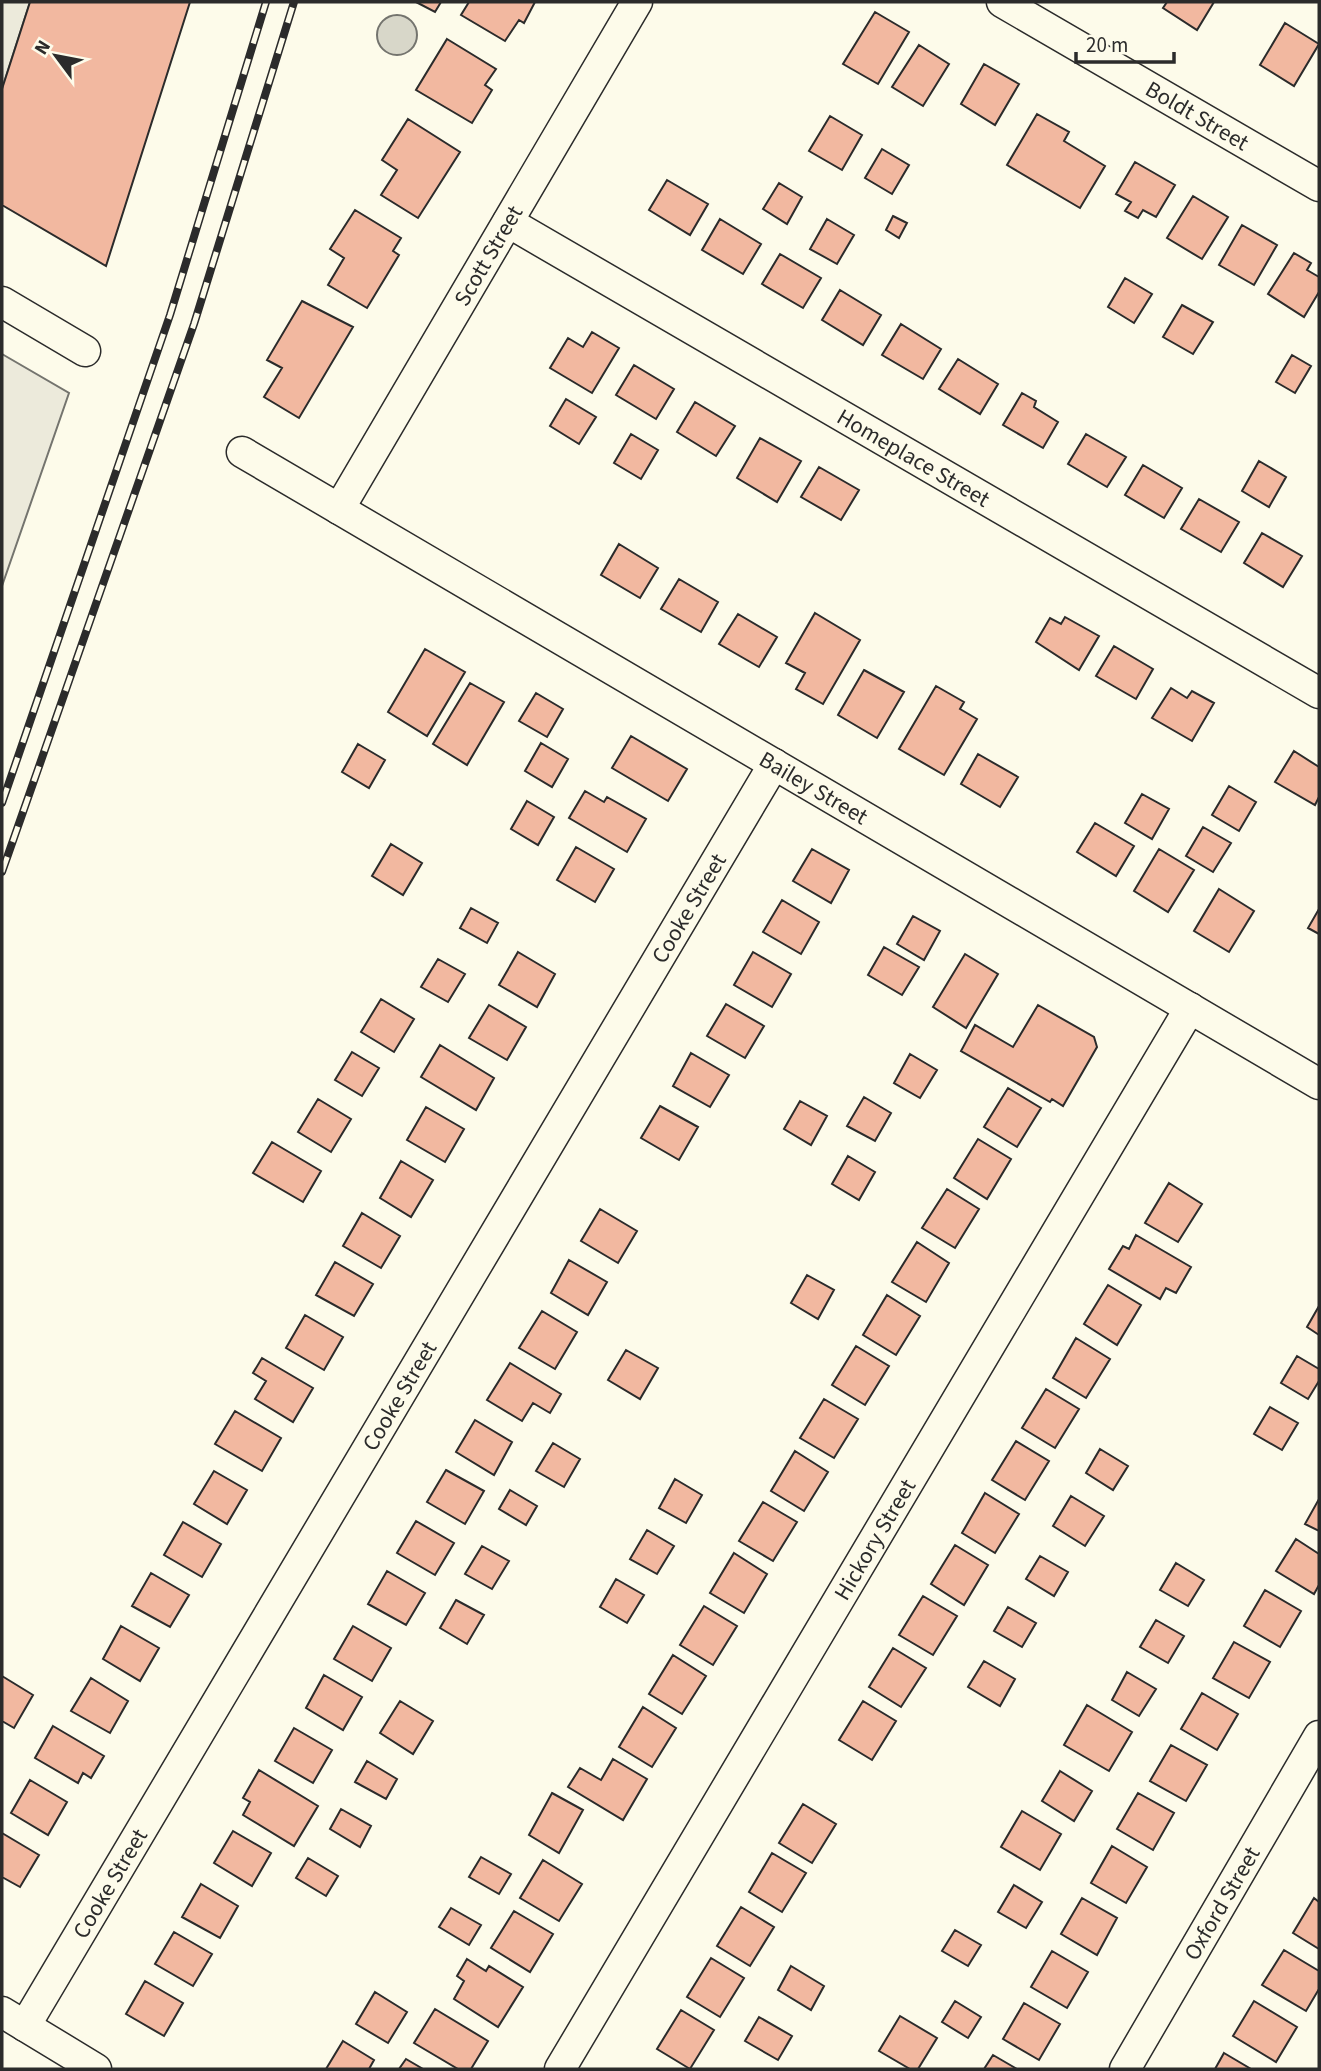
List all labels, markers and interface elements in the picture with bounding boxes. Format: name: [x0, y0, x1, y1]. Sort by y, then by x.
north arrow: [21, 21, 91, 91]
scale bar: [1076, 21, 1174, 65]
text: 20 m: [1086, 30, 1128, 60]
text: N: [28, 35, 58, 60]
street label: Boldt Street: [1139, 73, 1255, 159]
street label: Scott Street: [446, 199, 531, 312]
street label: Homeplace Street: [831, 401, 996, 516]
street label: Bailey Street: [753, 743, 874, 833]
street label: Cooke Street: [643, 847, 735, 970]
street label: Cooke Street: [354, 1335, 445, 1457]
street label: Hickory Street: [826, 1472, 924, 1607]
street label: Cooke Street: [65, 1822, 156, 1945]
street label: Oxford Street: [1176, 1840, 1268, 1967]

